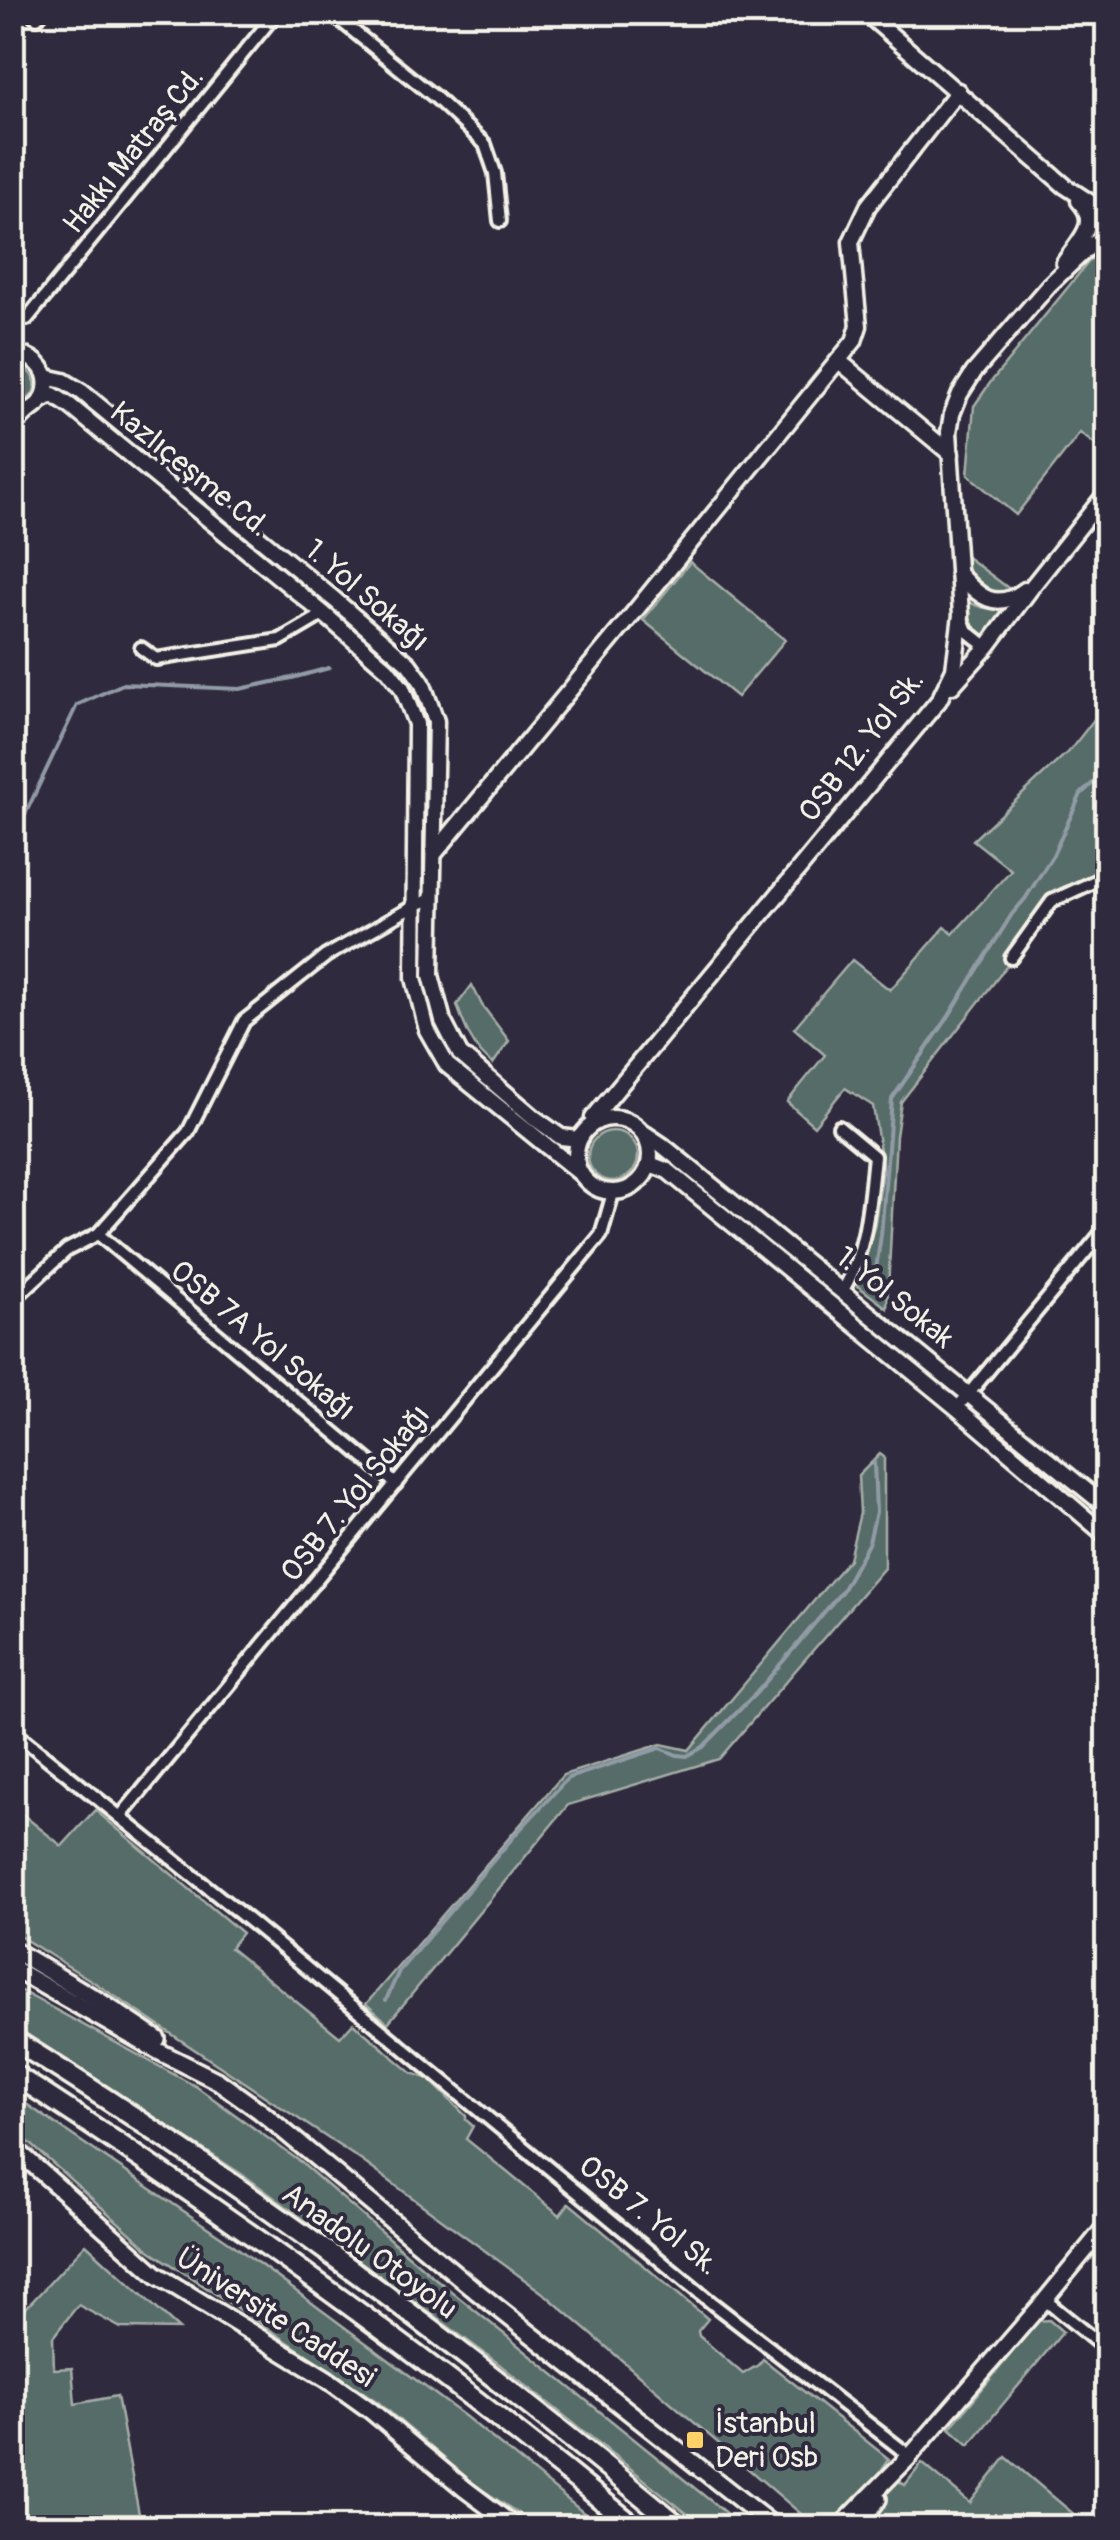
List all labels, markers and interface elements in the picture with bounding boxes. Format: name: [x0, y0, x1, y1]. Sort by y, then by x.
street label: Hakkı Matraş Cd.: [55, 60, 212, 241]
street label: Kazlıçeşme Cd.: [103, 394, 277, 545]
street label: 1. Yol Sokağı: [297, 531, 437, 660]
street label: OSB 12. Yol Sk.: [791, 663, 932, 830]
street label: 1. Yol Sokak: [828, 1238, 962, 1357]
street label: OSB 7A Yol Sokağı: [163, 1252, 363, 1429]
street label: OSB 7. Yol Sokağı: [273, 1397, 438, 1589]
street label: OSB 7. Yol Sk.: [571, 2148, 726, 2283]
street label: Anadolu Otoyolu: [275, 2175, 465, 2327]
street label: Üniversite Caddesi: [169, 2239, 382, 2396]
place label: İstanbul Deri Osb: [715, 2405, 818, 2476]
marker: İstanbul Deri Osb: [684, 2429, 706, 2451]

